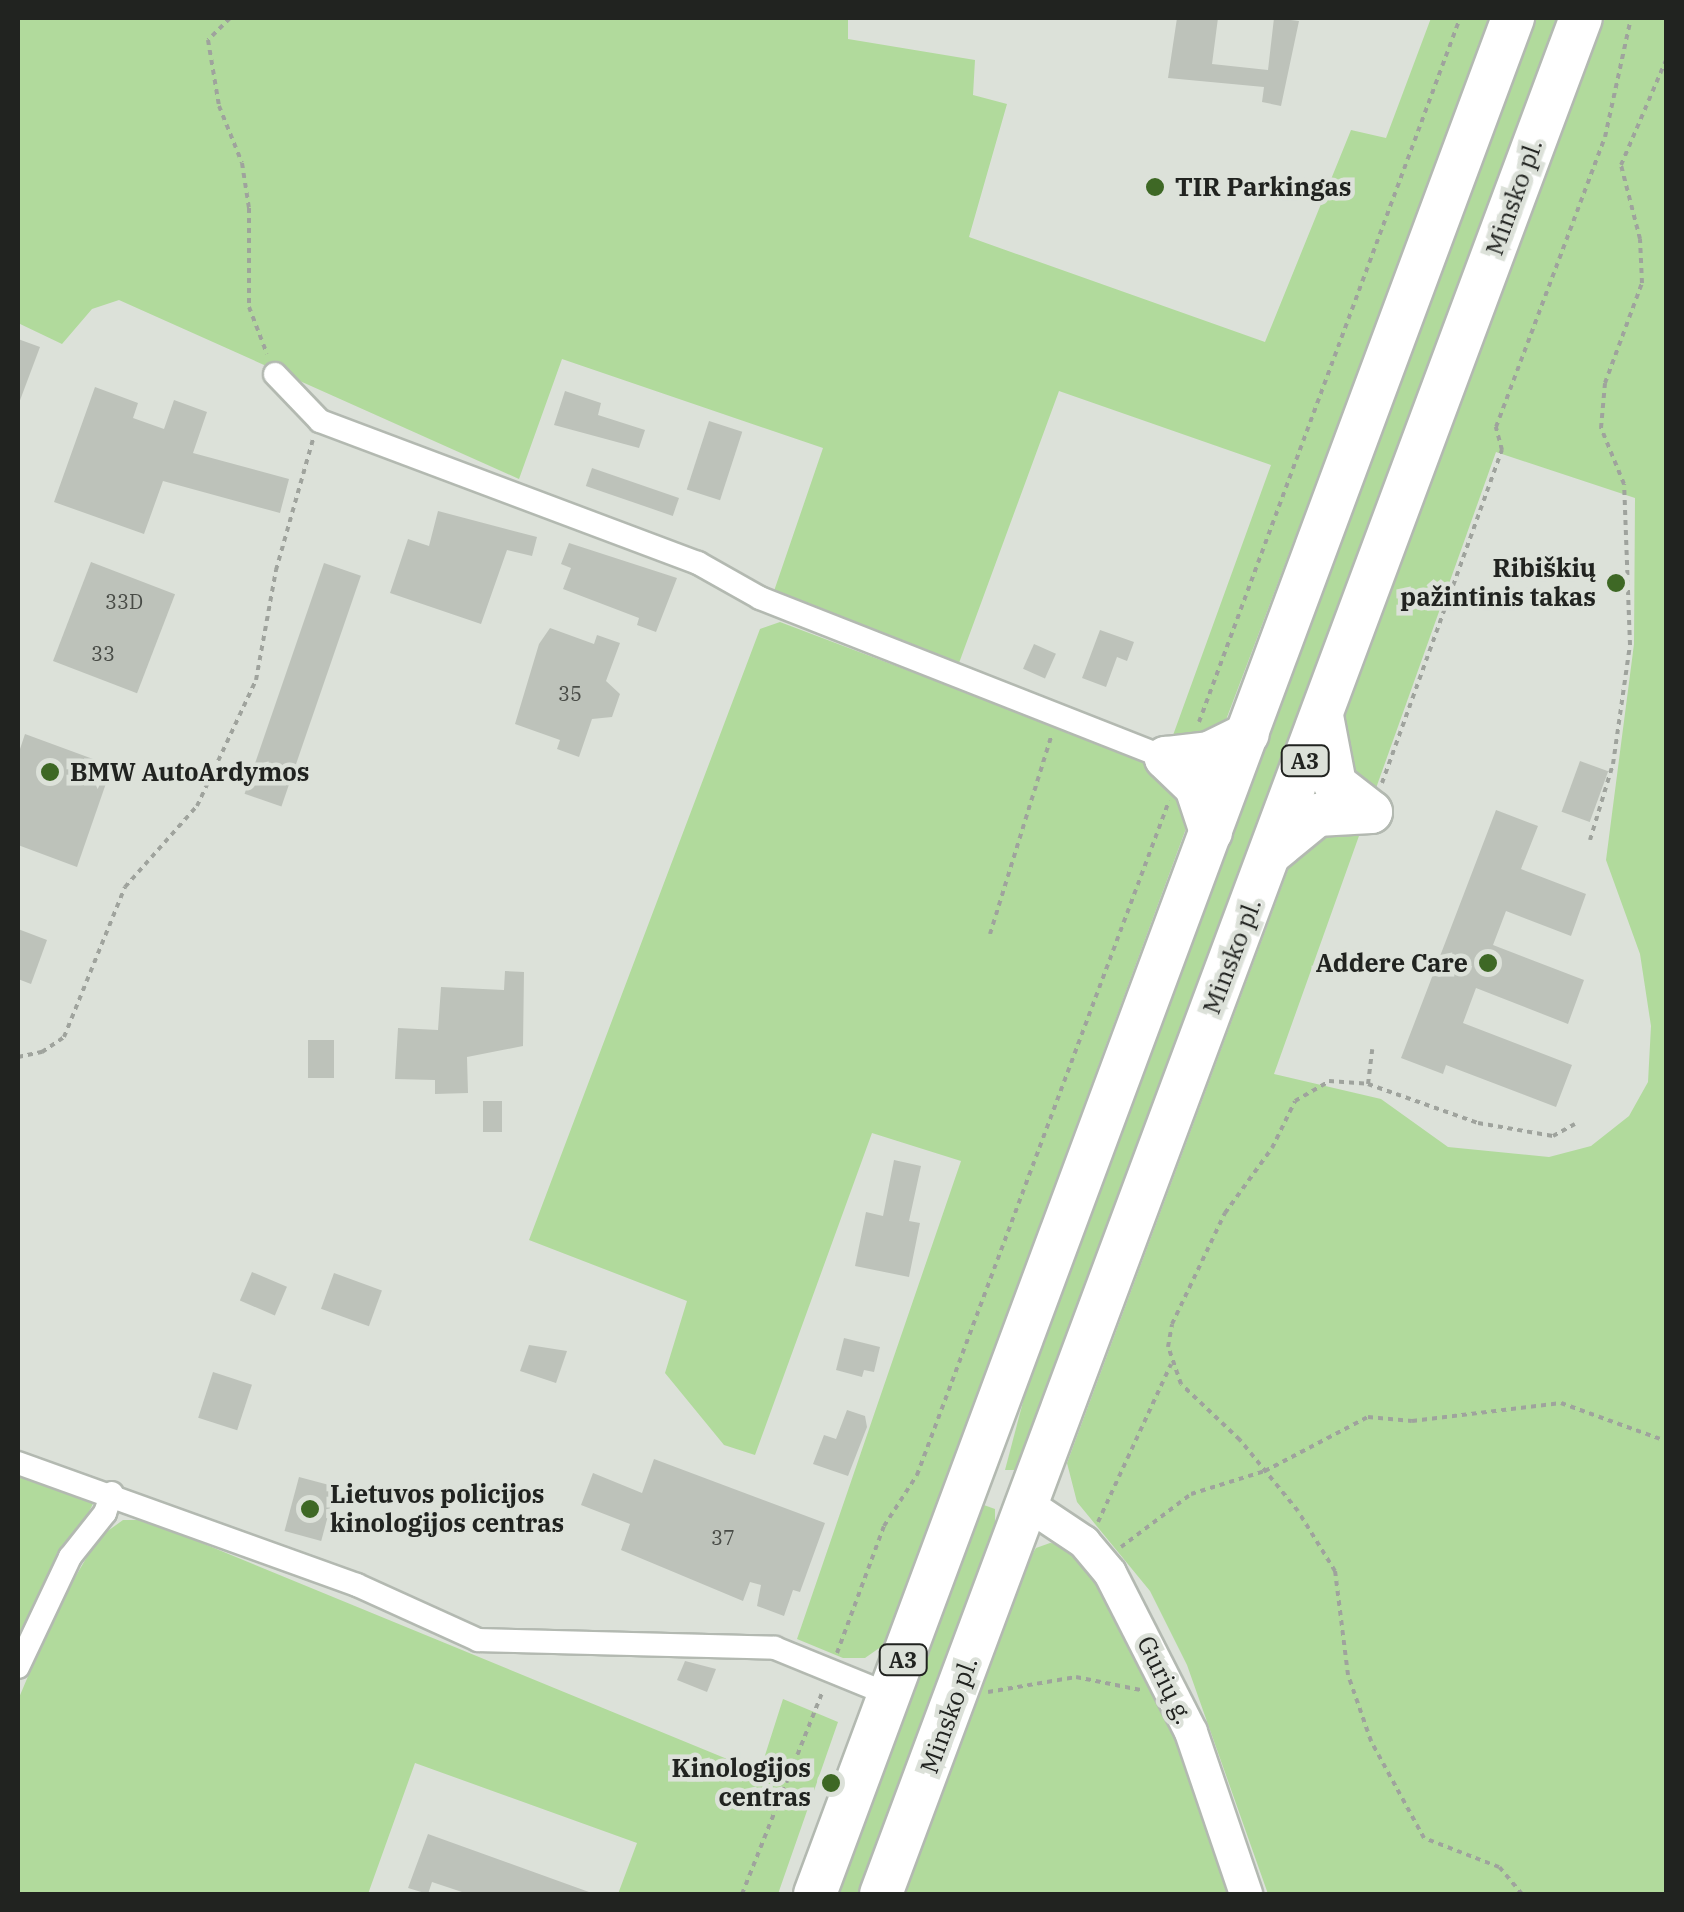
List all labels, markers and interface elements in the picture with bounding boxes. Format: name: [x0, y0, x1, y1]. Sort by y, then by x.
street label: Minsko pl.: [1479, 135, 1549, 259]
place label: TIR Parkingas: [1175, 172, 1352, 202]
marker: TIR Parkingas: [1144, 176, 1166, 198]
place label: Ribiškių pažintinis takas: [1400, 554, 1596, 613]
marker: Ribiškių pažintinis takas: [1605, 572, 1627, 594]
house number: 33D: [105, 589, 143, 613]
house number: 33: [91, 641, 115, 665]
house number: 35: [558, 681, 582, 705]
road number: A3: [1280, 744, 1330, 778]
place label: BMW AutoArdymos: [70, 757, 310, 787]
marker: BMW AutoArdymos: [39, 761, 61, 783]
street label: Minsko pl.: [1196, 894, 1268, 1018]
place label: Addere Care: [1316, 948, 1468, 978]
marker: Addere Care: [1477, 952, 1499, 974]
place label: Lietuvos policijos kinologijos centras: [330, 1480, 564, 1539]
marker: Lietuvos policijos kinologijos centras: [299, 1498, 321, 1520]
house number: 37: [711, 1525, 735, 1549]
street label: Gurių g.: [1131, 1631, 1199, 1729]
road number: A3: [878, 1643, 928, 1677]
street label: Minsko pl.: [914, 1653, 984, 1777]
place label: Kinologijos centras: [671, 1754, 811, 1813]
marker: Kinologijos centras: [820, 1772, 842, 1794]

